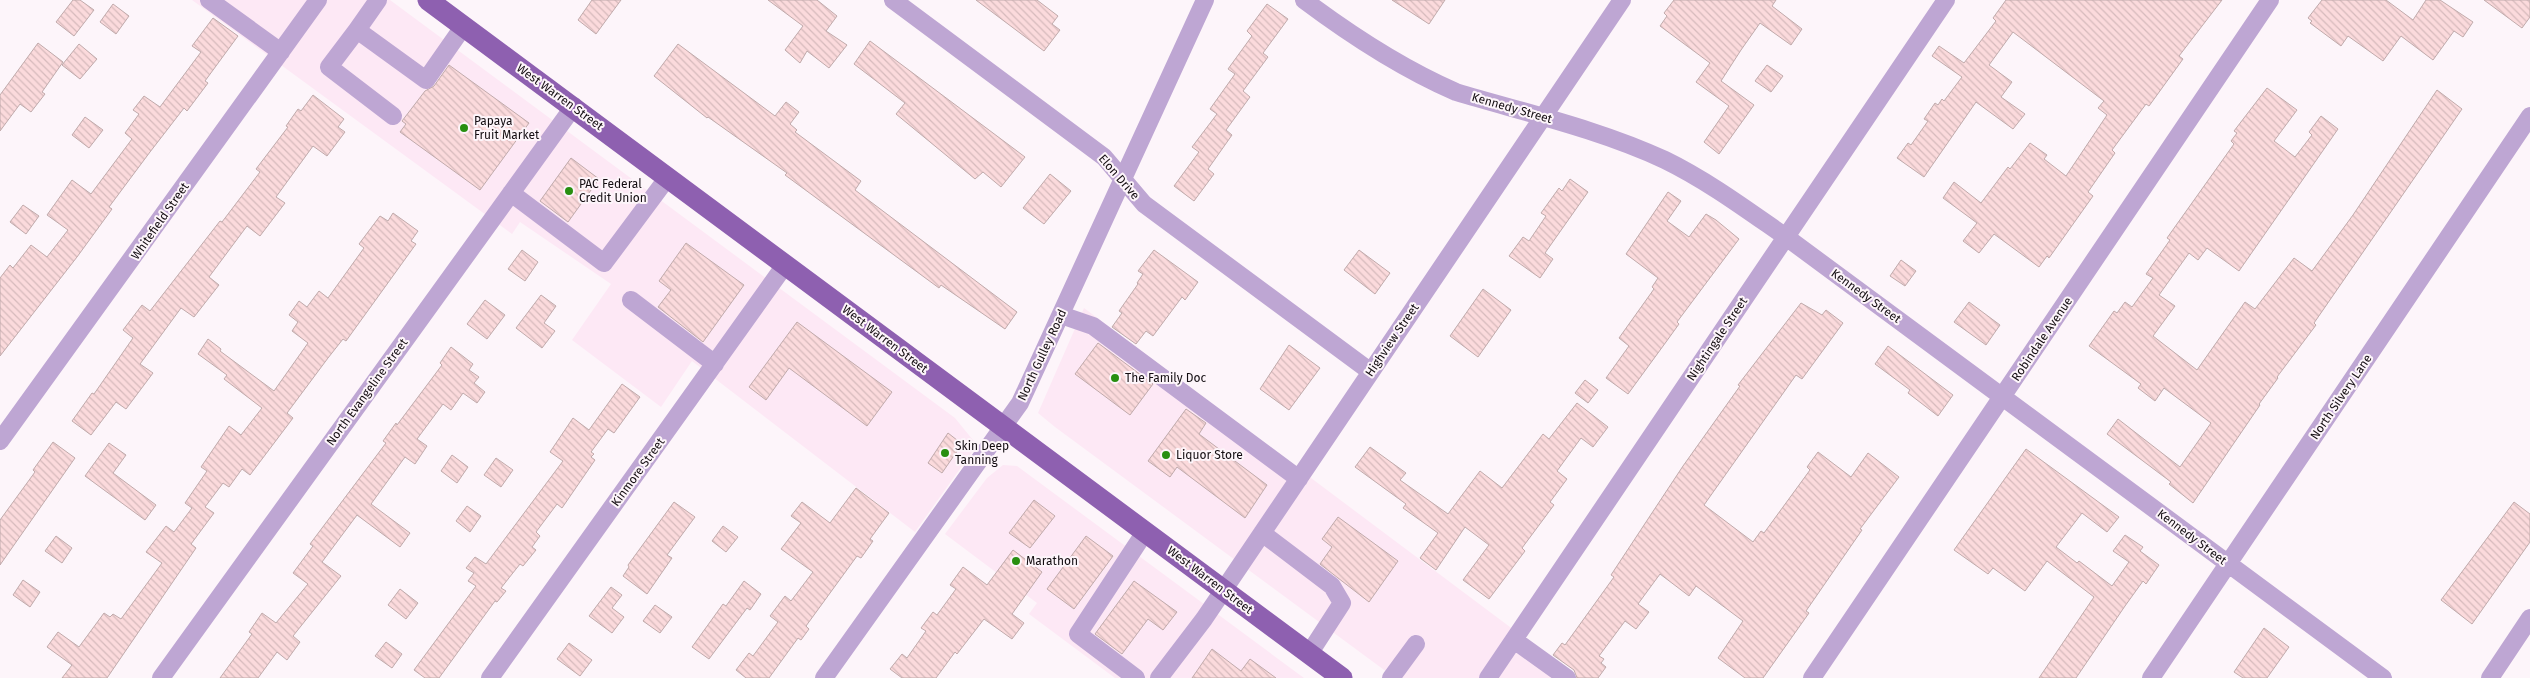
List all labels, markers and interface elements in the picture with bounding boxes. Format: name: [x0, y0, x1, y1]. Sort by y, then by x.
street label: West Warren Street: [514, 61, 607, 134]
street label: Kennedy Street: [1470, 90, 1554, 126]
place label: Papaya Fruit Market: [474, 114, 540, 142]
marker: Papaya Fruit Market: [458, 122, 470, 134]
street label: Elon Drive: [1096, 152, 1142, 202]
place label: PAC Federal Credit Union: [579, 177, 647, 205]
street label: Whitefield Street: [128, 179, 192, 262]
marker: PAC Federal Credit Union: [563, 185, 575, 197]
street label: Kennedy Street: [1828, 266, 1904, 326]
street label: Nightingale Street: [1684, 294, 1751, 383]
street label: Robindale Avenue: [2009, 294, 2075, 384]
street label: Highview Street: [1362, 300, 1422, 379]
street label: West Warren Street: [839, 302, 931, 376]
street label: North Gulley Road: [1015, 307, 1069, 403]
street label: North Evangeline Street: [324, 335, 411, 448]
street label: North Silvery Lane: [2307, 352, 2375, 442]
place label: The Family Doc: [1125, 371, 1207, 385]
marker: The Family Doc: [1109, 372, 1121, 384]
street label: Kinmore Street: [608, 434, 668, 509]
place label: Skin Deep Tanning: [955, 439, 1009, 467]
marker: Skin Deep Tanning: [939, 447, 951, 459]
place label: Liquor Store: [1176, 448, 1243, 462]
marker: Liquor Store: [1160, 449, 1172, 461]
street label: Kennedy Street: [2155, 506, 2230, 568]
street label: West Warren Street: [1164, 543, 1256, 617]
place label: Marathon: [1026, 554, 1078, 568]
marker: Marathon: [1010, 555, 1022, 567]

